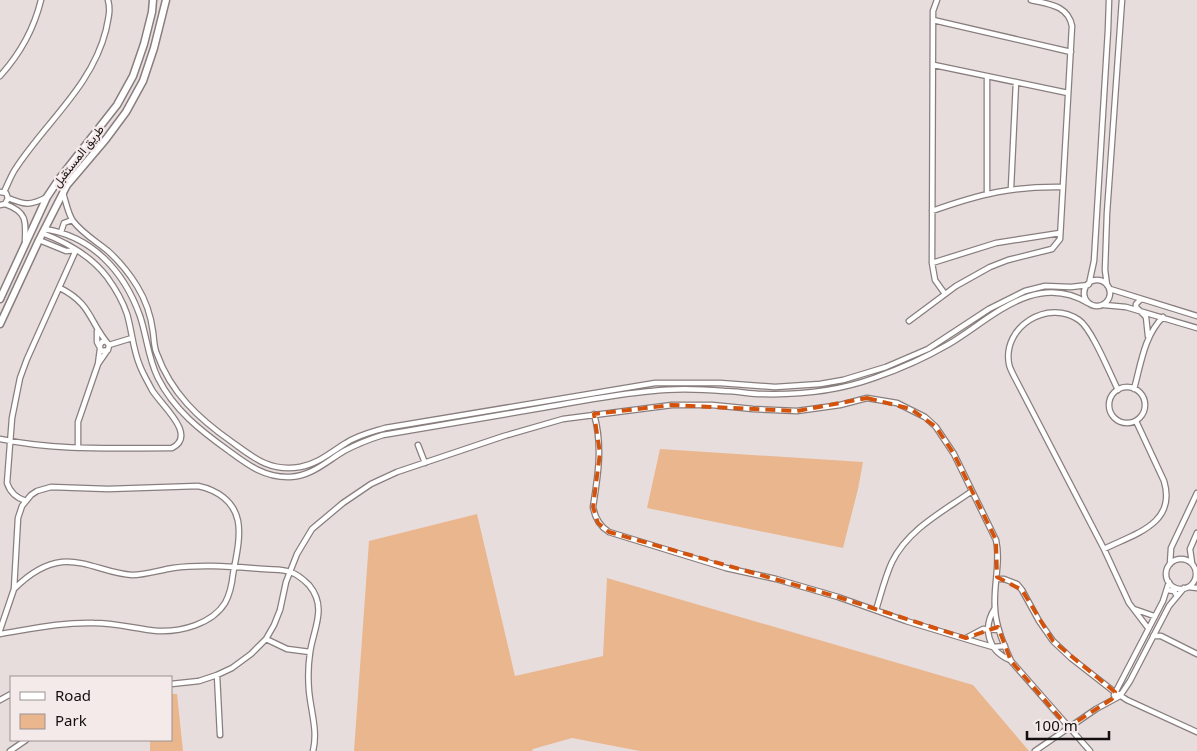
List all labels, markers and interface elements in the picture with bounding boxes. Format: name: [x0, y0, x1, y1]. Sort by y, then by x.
street label: طريق المستقبل: [48, 121, 108, 191]
legend: [10, 676, 172, 741]
text: Road: [55, 685, 91, 705]
scale bar: [1027, 708, 1110, 740]
text: Park: [55, 710, 87, 730]
text: 100 m: [1034, 715, 1078, 735]

